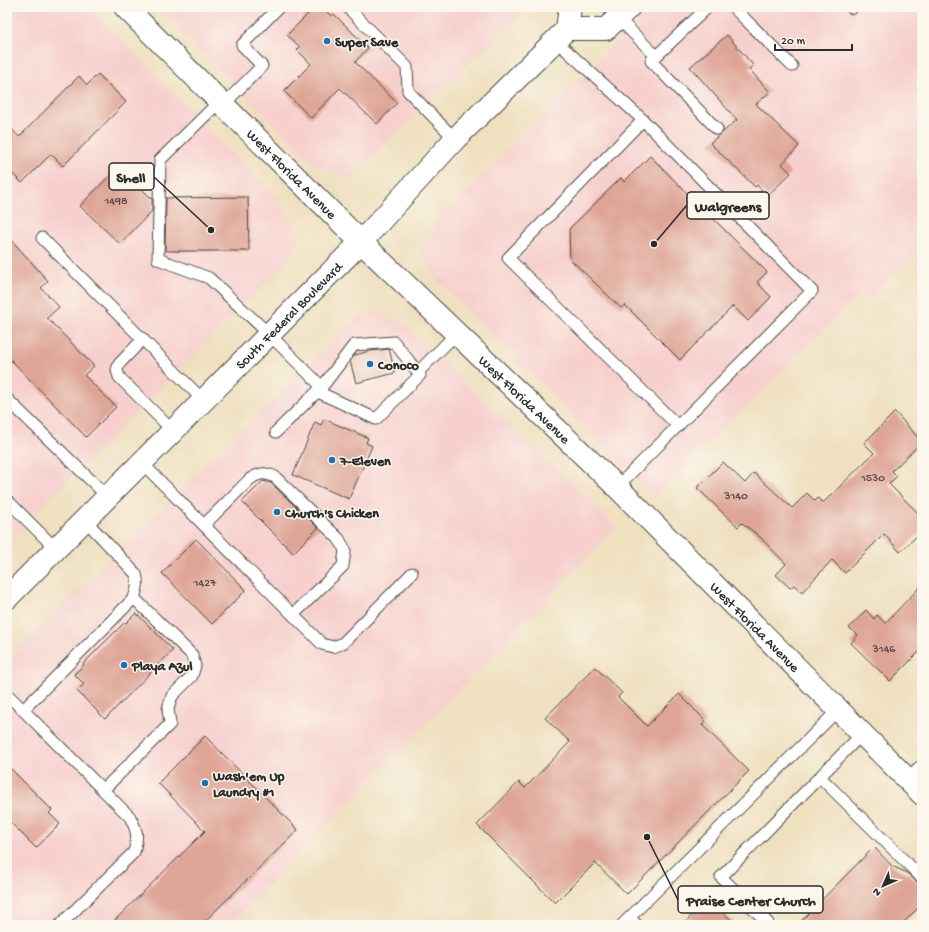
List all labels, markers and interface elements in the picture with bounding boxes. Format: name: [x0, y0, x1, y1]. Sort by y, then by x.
scale bar: [775, 26, 852, 52]
place label: Super Save: [335, 35, 399, 52]
text: 20 m: [781, 35, 806, 49]
marker: Super Save: [322, 36, 332, 46]
street label: West Florida Avenue: [242, 127, 340, 224]
callout: Shell: [109, 163, 154, 190]
text: Shell: [116, 170, 146, 188]
callout: Walgreens: [687, 192, 769, 219]
house number: 1498: [103, 195, 128, 209]
text: Walgreens: [694, 199, 763, 217]
street label: South Federal Boulevard: [233, 258, 348, 374]
street label: West Florida Avenue: [474, 353, 573, 449]
place label: Conoco: [377, 358, 420, 375]
marker: Conoco: [365, 359, 375, 369]
place label: 7-Eleven: [339, 454, 391, 471]
marker: 7-Eleven: [327, 455, 337, 465]
house number: 1530: [860, 472, 885, 486]
house number: 3140: [723, 490, 748, 504]
place label: Church's Chicken: [284, 506, 379, 523]
marker: Church's Chicken: [272, 507, 282, 517]
house number: 1427: [193, 577, 217, 591]
street label: West Florida Avenue: [705, 580, 803, 677]
house number: 3146: [872, 643, 896, 657]
place label: Playa Azul: [131, 659, 193, 676]
marker: Playa Azul: [119, 660, 129, 670]
place label: Wash'em Up Laundry #1: [212, 769, 284, 802]
marker: Wash'em Up Laundry #1: [200, 778, 210, 788]
north arrow: [863, 866, 903, 906]
text: N: [871, 885, 884, 898]
callout: Praise Center Church: [678, 886, 823, 913]
text: Praise Center Church: [685, 893, 816, 911]

